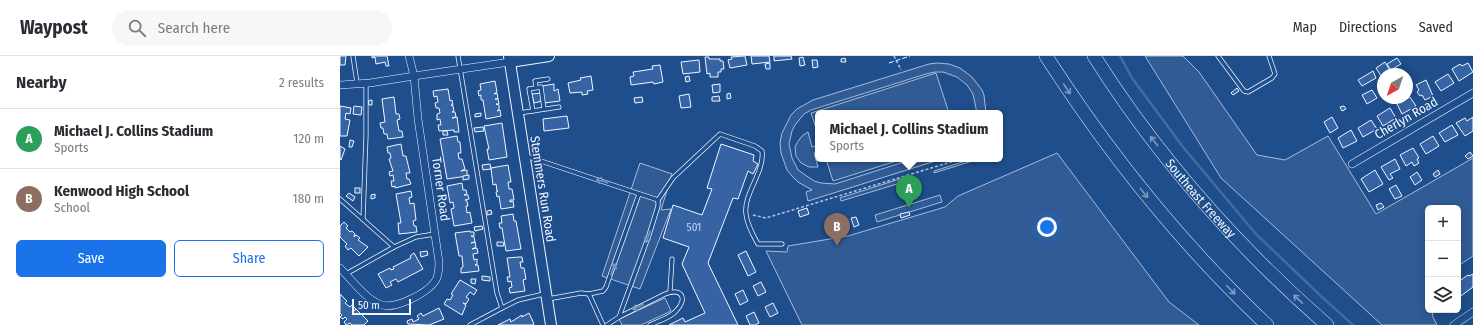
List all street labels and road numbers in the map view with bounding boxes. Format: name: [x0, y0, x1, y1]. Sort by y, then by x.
street label: Cherlyn Road: [1372, 94, 1440, 142]
street label: Stemmers Run Road: [527, 135, 559, 243]
street label: Torner Road: [429, 156, 453, 222]
street label: Southeast Freeway: [1163, 156, 1239, 241]

